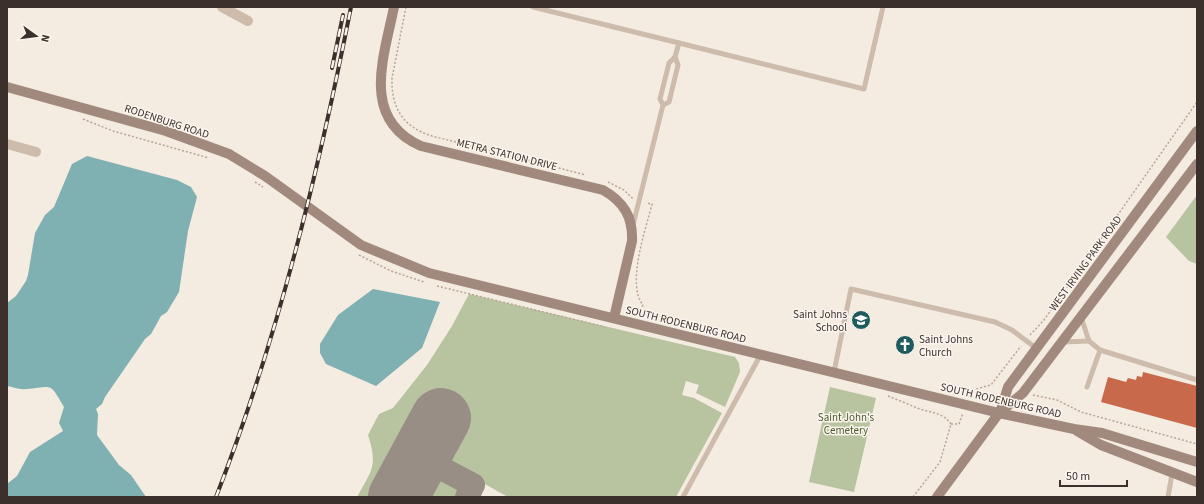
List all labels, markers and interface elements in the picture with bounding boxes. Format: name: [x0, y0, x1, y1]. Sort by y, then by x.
north arrow: [16, 16, 56, 56]
text: N: [37, 33, 53, 44]
street label: RODENBURG ROAD: [123, 101, 211, 142]
street label: METRA STATION DRIVE: [455, 135, 559, 174]
street label: WEST IRVING PARK ROAD: [1046, 212, 1125, 314]
street label: SOUTH RODENBURG ROAD: [624, 302, 748, 347]
place label: Saint Johns School: [793, 307, 847, 335]
school or university icon: Saint Johns School: [850, 309, 872, 331]
place label: Saint Johns Church: [919, 332, 973, 360]
church icon: Saint Johns Church: [894, 334, 916, 356]
street label: SOUTH RODENBURG ROAD: [939, 379, 1063, 422]
park label: Saint John's Cemetery: [818, 410, 875, 438]
scale bar: [1060, 462, 1127, 488]
text: 50 m: [1066, 468, 1090, 485]

